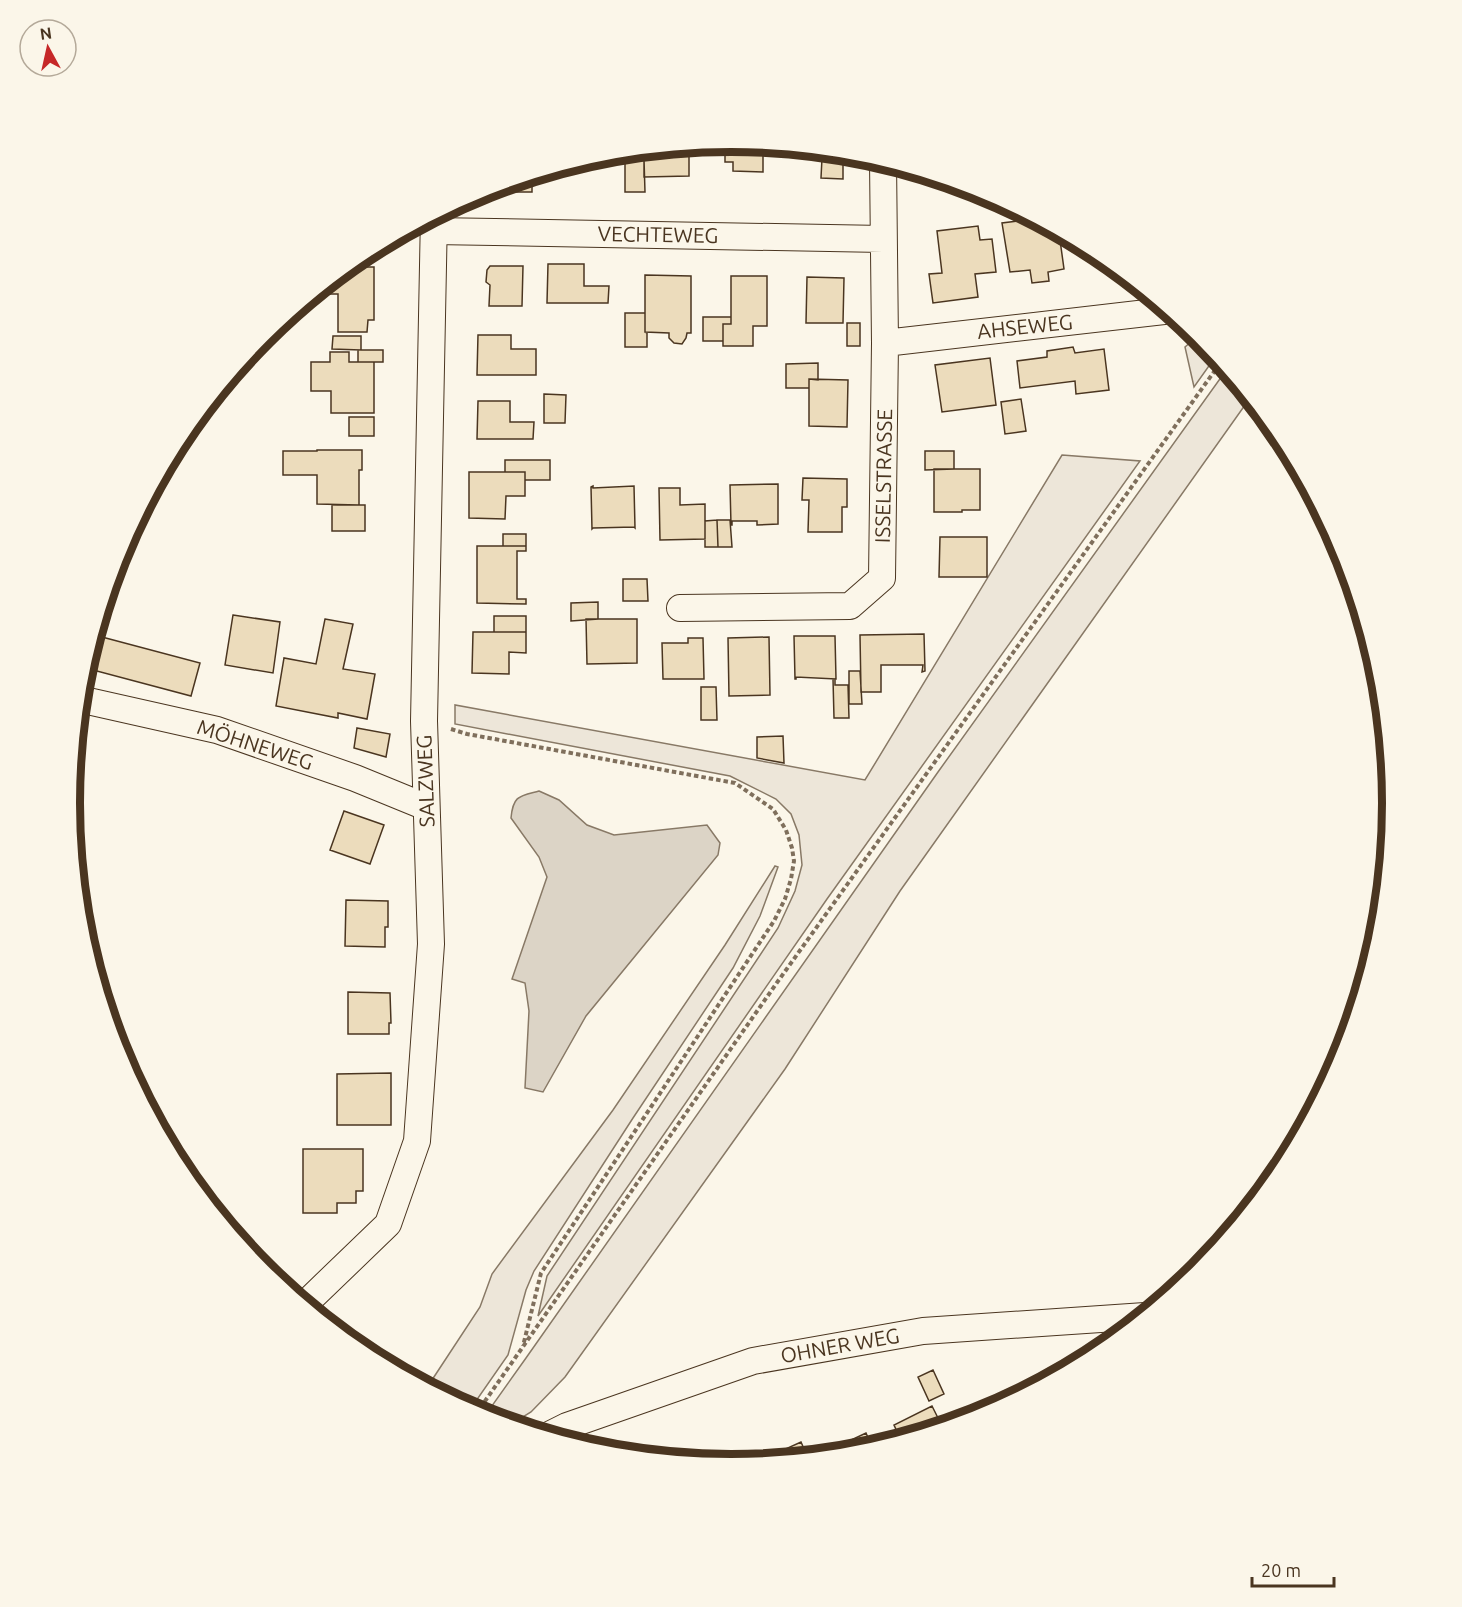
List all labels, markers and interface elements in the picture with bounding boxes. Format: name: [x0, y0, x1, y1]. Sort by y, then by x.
north arrow: [18, 18, 78, 78]
text: N: [39, 23, 53, 43]
street label: VECHTEWEG: [598, 221, 718, 247]
street label: AHSEWEG: [976, 309, 1074, 343]
street label: ISSELSTRASSE: [870, 409, 896, 543]
street label: MÖHNEWEG: [194, 714, 316, 774]
street label: SALZWEG: [411, 734, 439, 828]
street label: OHNER WEG: [778, 1323, 901, 1367]
scale bar: [1252, 1550, 1334, 1588]
text: 20 m: [1261, 1560, 1301, 1580]

